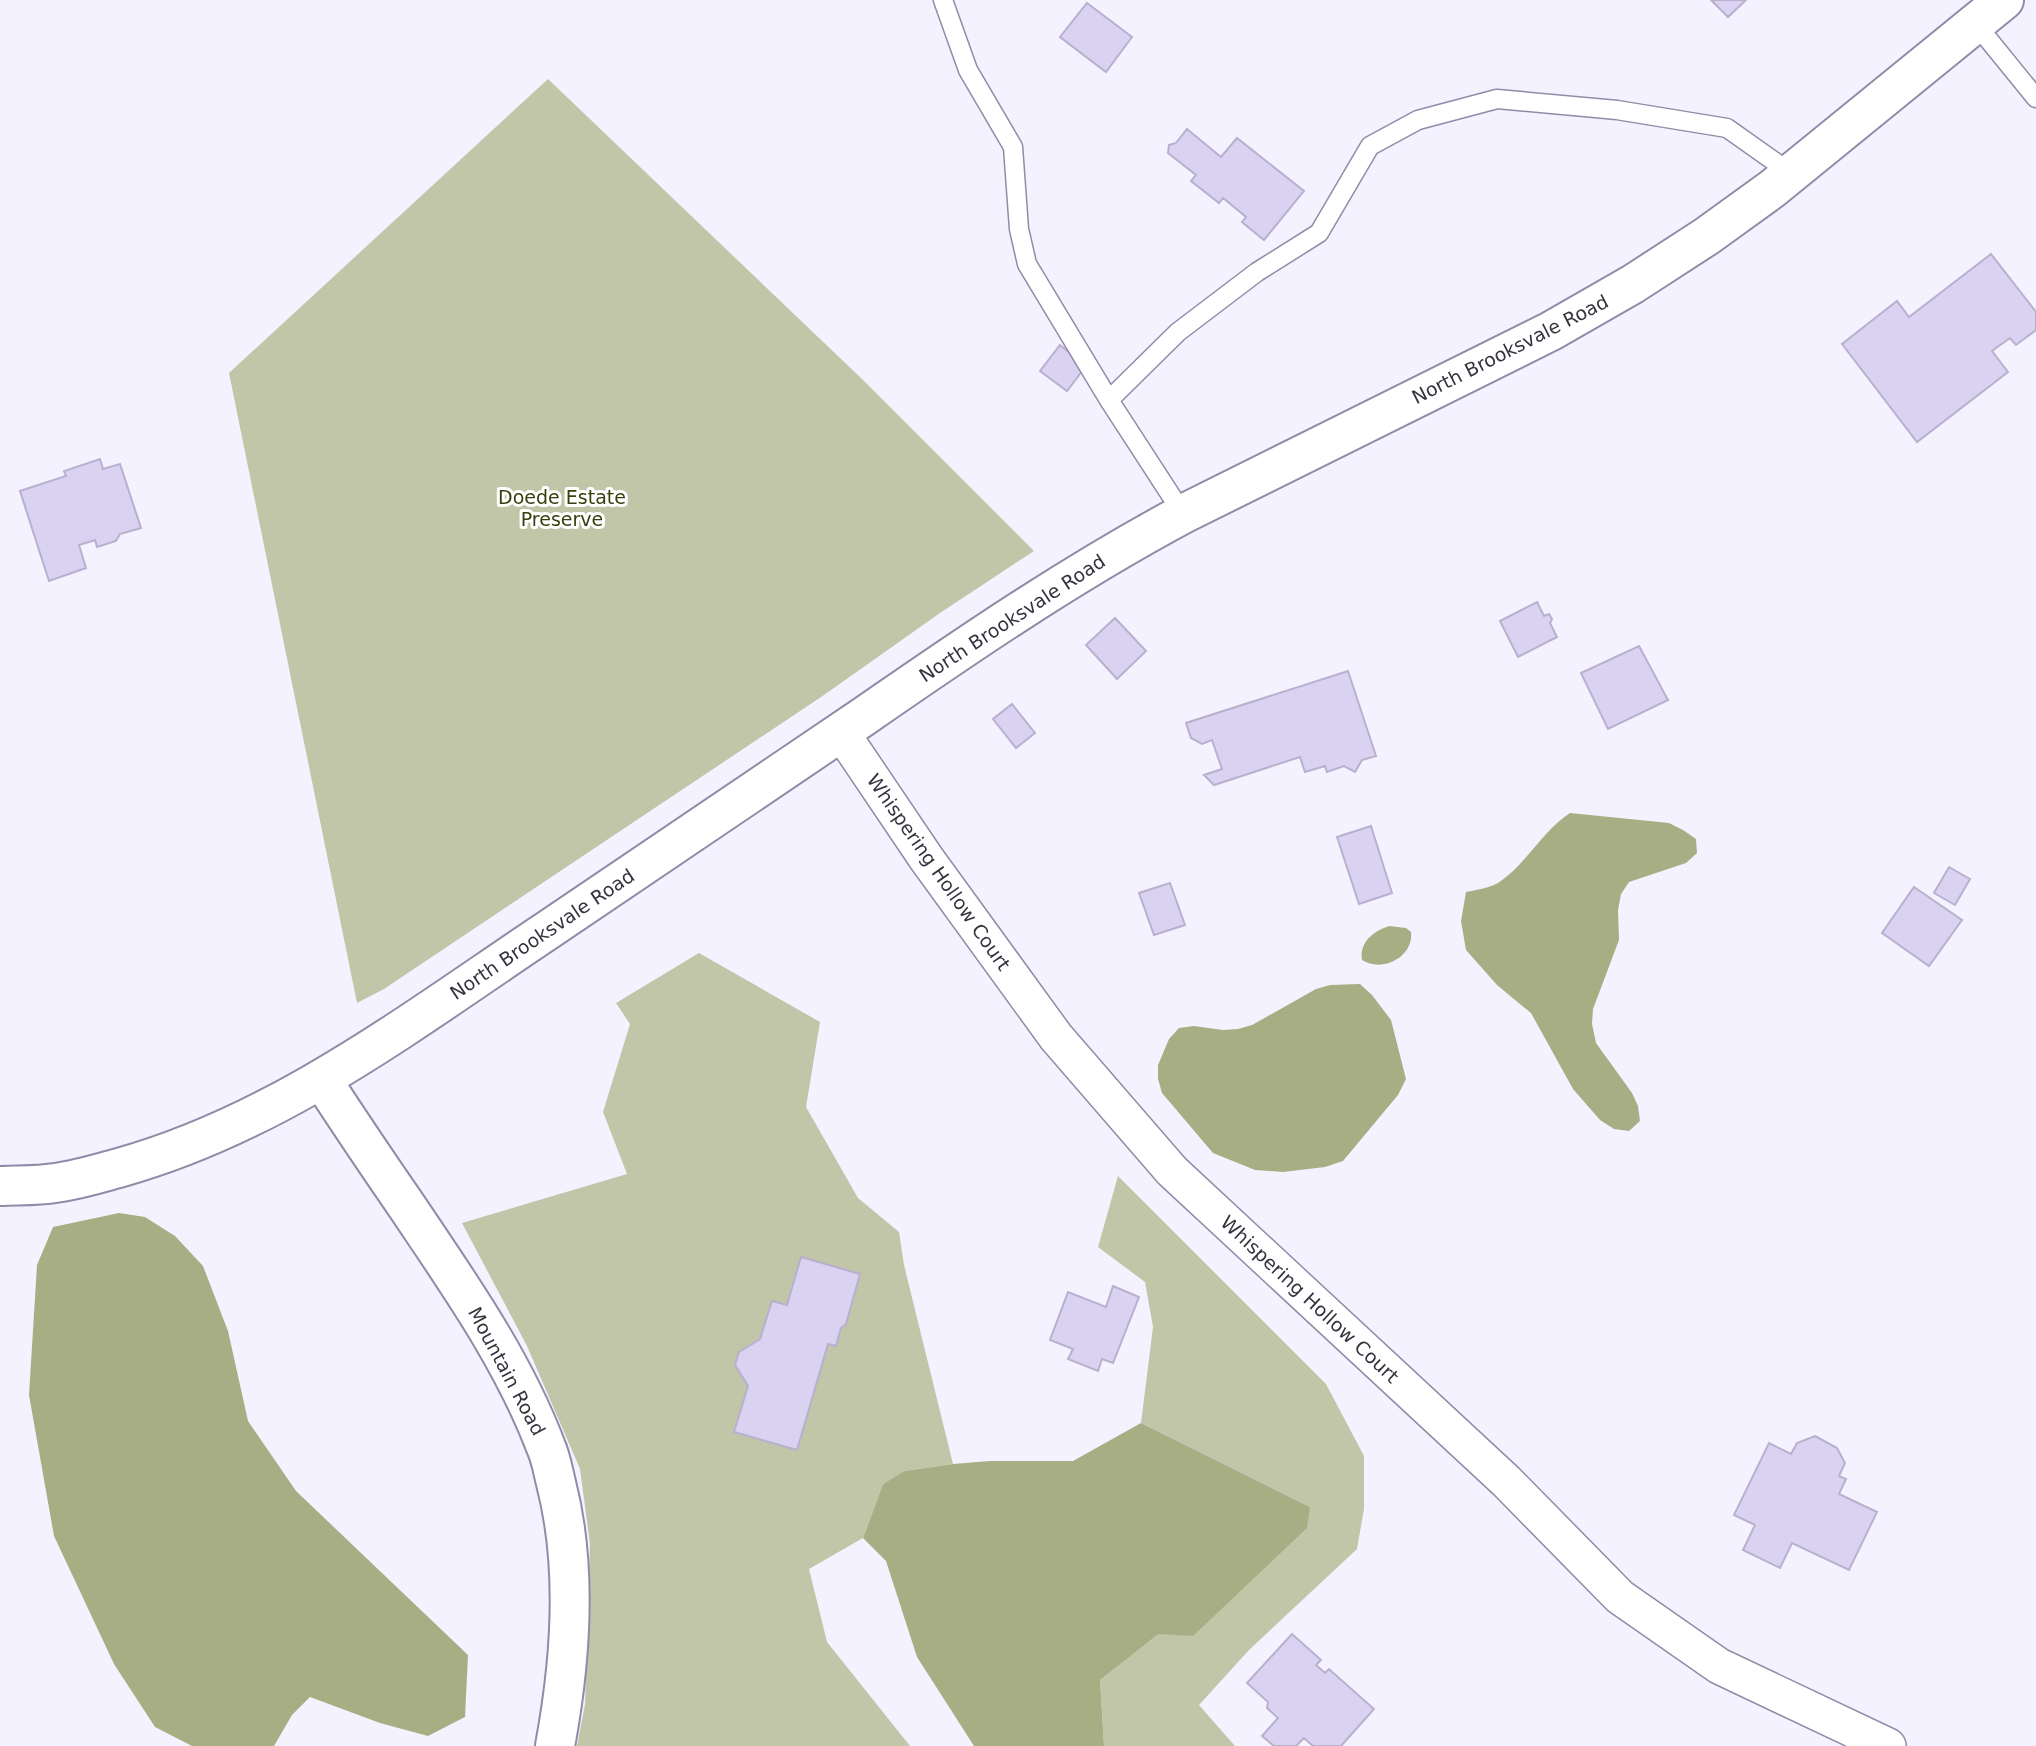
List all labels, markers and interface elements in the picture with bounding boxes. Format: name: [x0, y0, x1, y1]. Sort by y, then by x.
street label: North Brooksvale Road: [1408, 290, 1612, 408]
park label: Doede Estate Preserve: [498, 486, 626, 530]
street label: North Brooksvale Road: [915, 550, 1109, 686]
street label: Whispering Hollow Court: [863, 769, 1015, 975]
street label: North Brooksvale Road: [446, 864, 638, 1004]
street label: Whispering Hollow Court: [1217, 1211, 1403, 1387]
street label: Mountain Road: [464, 1303, 550, 1439]

